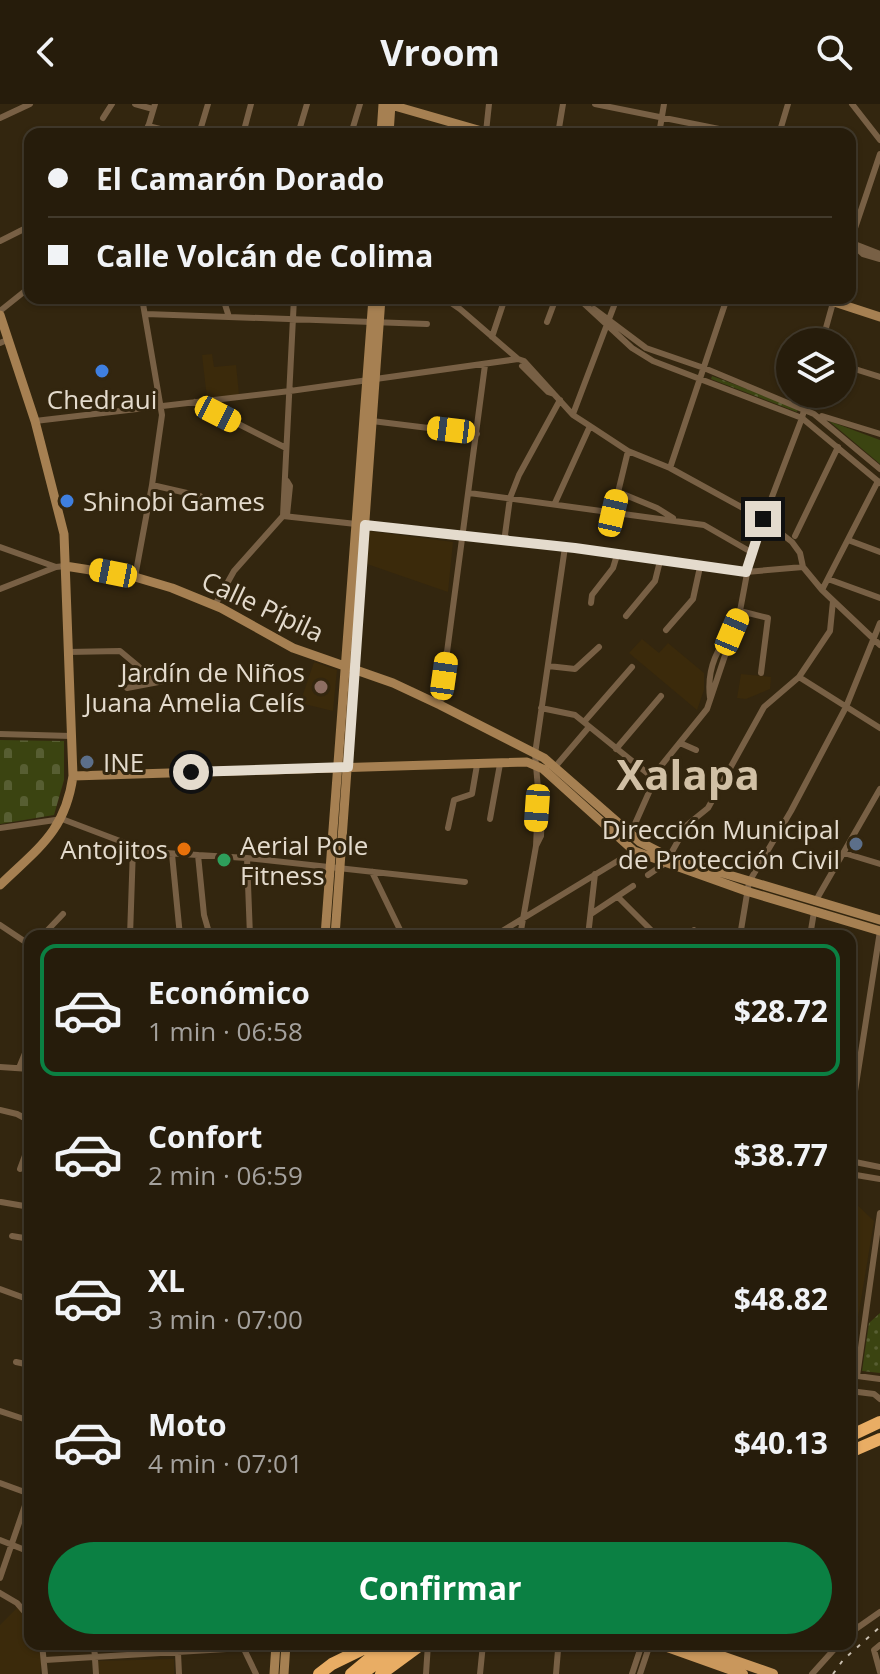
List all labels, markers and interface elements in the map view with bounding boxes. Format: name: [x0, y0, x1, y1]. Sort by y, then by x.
text: Vroom: [380, 28, 500, 77]
icon: back: [24, 30, 68, 74]
icon: search: [812, 30, 856, 74]
text: El Camarón Dorado: [96, 158, 384, 199]
text: Calle Volcán de Colima: [96, 235, 433, 276]
map controls: [776, 328, 856, 408]
button: layers: [776, 328, 856, 408]
marker: Chedraui: [93, 362, 111, 380]
place label: Chedraui: [47, 381, 157, 417]
car: [191, 392, 245, 436]
car: [426, 415, 476, 445]
place label: Shinobi Games: [83, 483, 265, 519]
car: [596, 487, 630, 539]
marker: Shinobi Games: [58, 492, 76, 510]
route end: [745, 501, 781, 537]
car: [87, 557, 139, 589]
street label: Calle Pípila: [196, 562, 330, 650]
car: [712, 605, 752, 659]
car: [429, 651, 459, 701]
place label: Jardín de Niños Juana Amelia Celís: [82, 654, 305, 720]
marker: Jardín de Niños Juana Amelia Celís: [312, 678, 330, 696]
place label: INE: [103, 744, 144, 780]
district label: Xalapa: [616, 745, 760, 802]
marker: INE: [78, 753, 96, 771]
route start: [173, 754, 209, 790]
car: [523, 783, 551, 833]
place label: Dirección Municipal de Protección Civil: [602, 811, 840, 877]
place label: Aerial Pole Fitness: [240, 827, 368, 893]
place label: Antojitos: [60, 831, 168, 867]
marker: Dirección Municipal de Protección Civil: [847, 835, 865, 853]
marker: Antojitos: [175, 840, 193, 858]
marker: Aerial Pole Fitness: [215, 851, 233, 869]
text: Económico: [148, 972, 310, 1013]
icon: car: [52, 974, 124, 1046]
text: $28.72: [734, 990, 828, 1031]
text: 1 min · 06:58: [148, 1013, 303, 1049]
text: Confort: [148, 1116, 262, 1157]
icon: car: [52, 1118, 124, 1190]
text: $38.77: [734, 1134, 828, 1175]
text: 2 min · 06:59: [148, 1157, 303, 1193]
text: XL: [148, 1260, 185, 1301]
icon: car: [52, 1262, 124, 1334]
text: $48.82: [734, 1278, 828, 1319]
text: 3 min · 07:00: [148, 1301, 303, 1337]
text: Moto: [148, 1404, 226, 1445]
icon: car: [52, 1406, 124, 1478]
text: $40.13: [734, 1422, 828, 1463]
text: 4 min · 07:01: [148, 1445, 303, 1481]
button: Confirmar: [48, 1542, 832, 1634]

